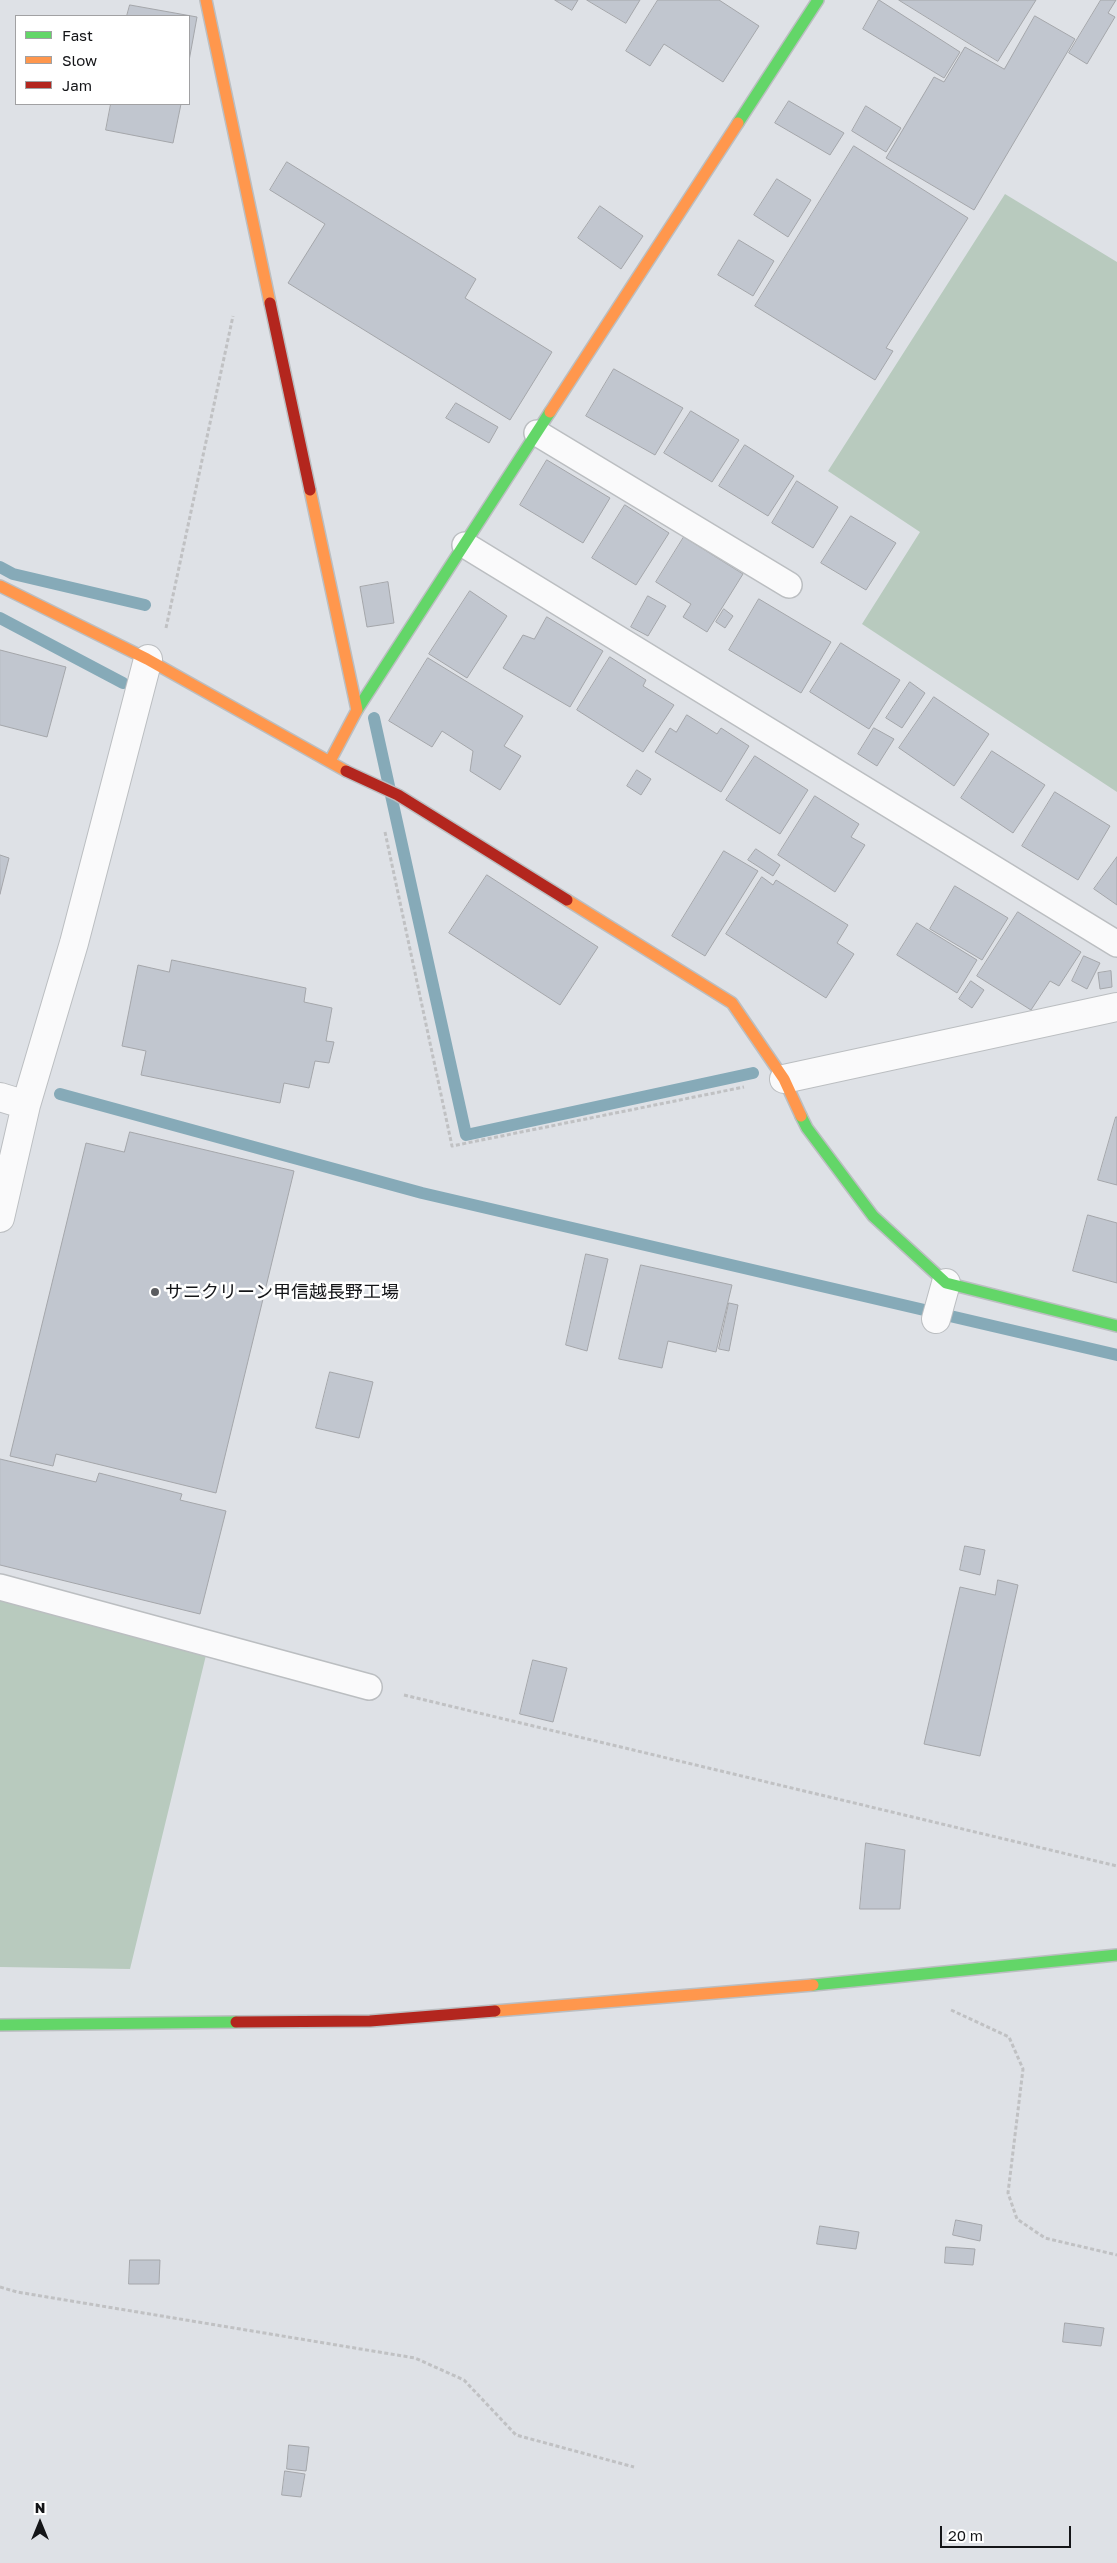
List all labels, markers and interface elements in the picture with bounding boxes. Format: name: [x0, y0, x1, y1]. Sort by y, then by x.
legend: [15, 15, 190, 105]
text: Fast: [62, 26, 93, 44]
text: Slow: [62, 51, 97, 69]
text: Jam: [62, 76, 92, 94]
place label: サニクリーン甲信越長野工場: [165, 1281, 399, 1303]
marker: サニクリーン甲信越長野工場: [149, 1286, 161, 1298]
north arrow: [15, 2498, 65, 2548]
text: N: [35, 2499, 45, 2516]
scale bar: [942, 2516, 1073, 2548]
text: 20 m: [948, 2526, 983, 2544]

